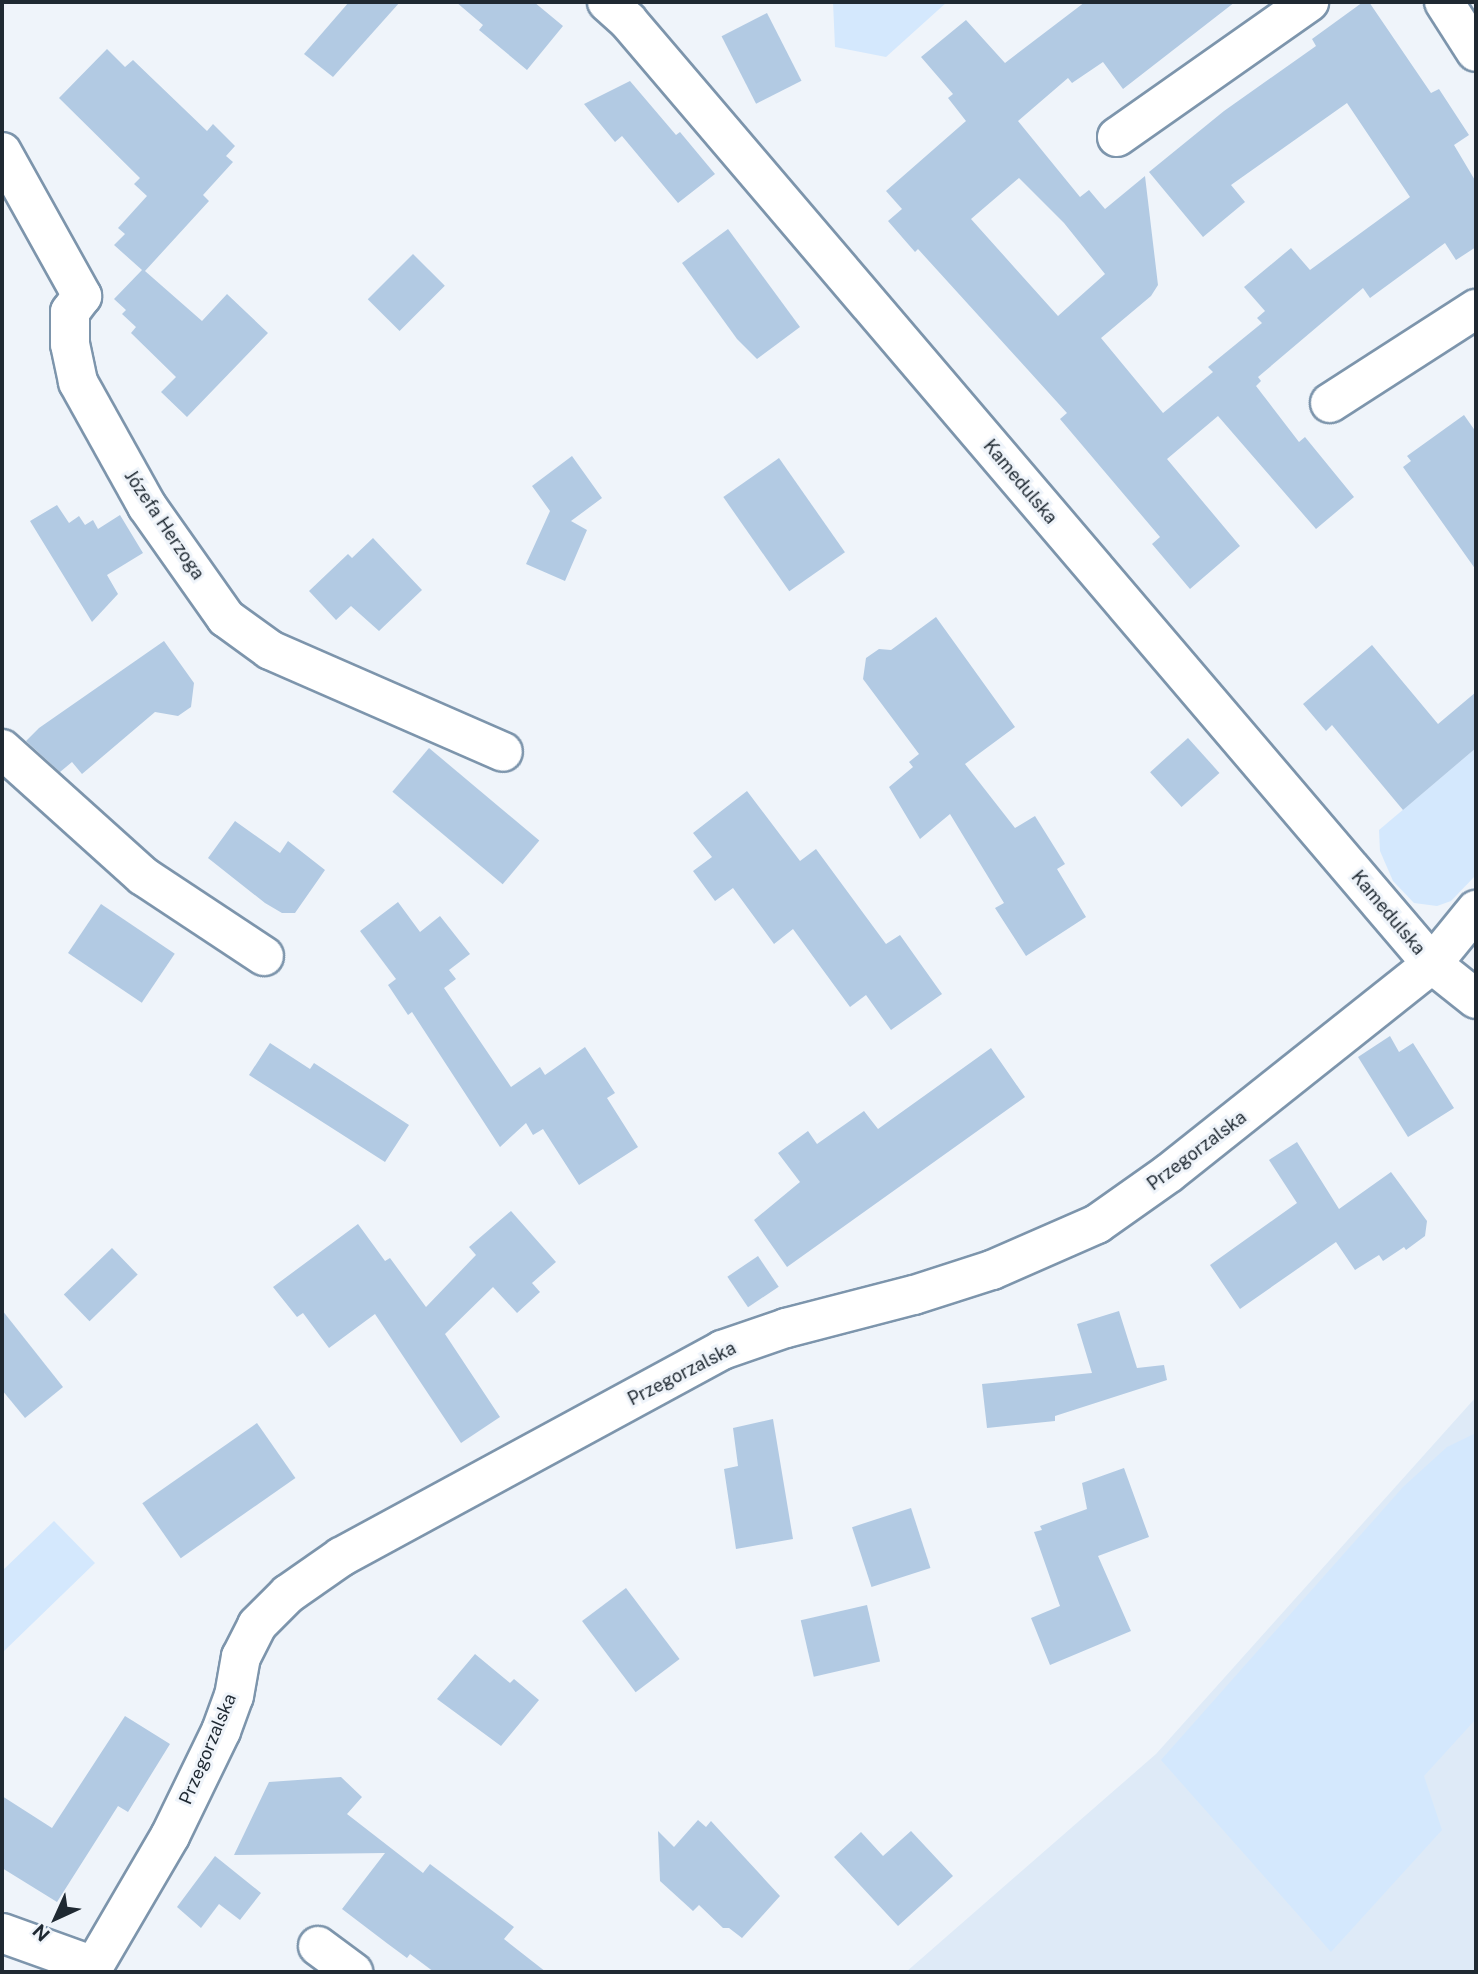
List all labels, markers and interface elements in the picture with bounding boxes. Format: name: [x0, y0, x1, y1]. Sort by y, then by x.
street label: Kamedulska: [979, 436, 1061, 528]
street label: Józefa Herzoga: [119, 466, 209, 584]
street label: Kamedulska: [1347, 867, 1429, 959]
street label: Przegorzalska: [1143, 1107, 1251, 1195]
street label: Przegorzalska: [624, 1338, 740, 1410]
street label: Przegorzalska: [175, 1690, 241, 1808]
north arrow: [21, 1883, 91, 1953]
text: N: [28, 1920, 54, 1946]

